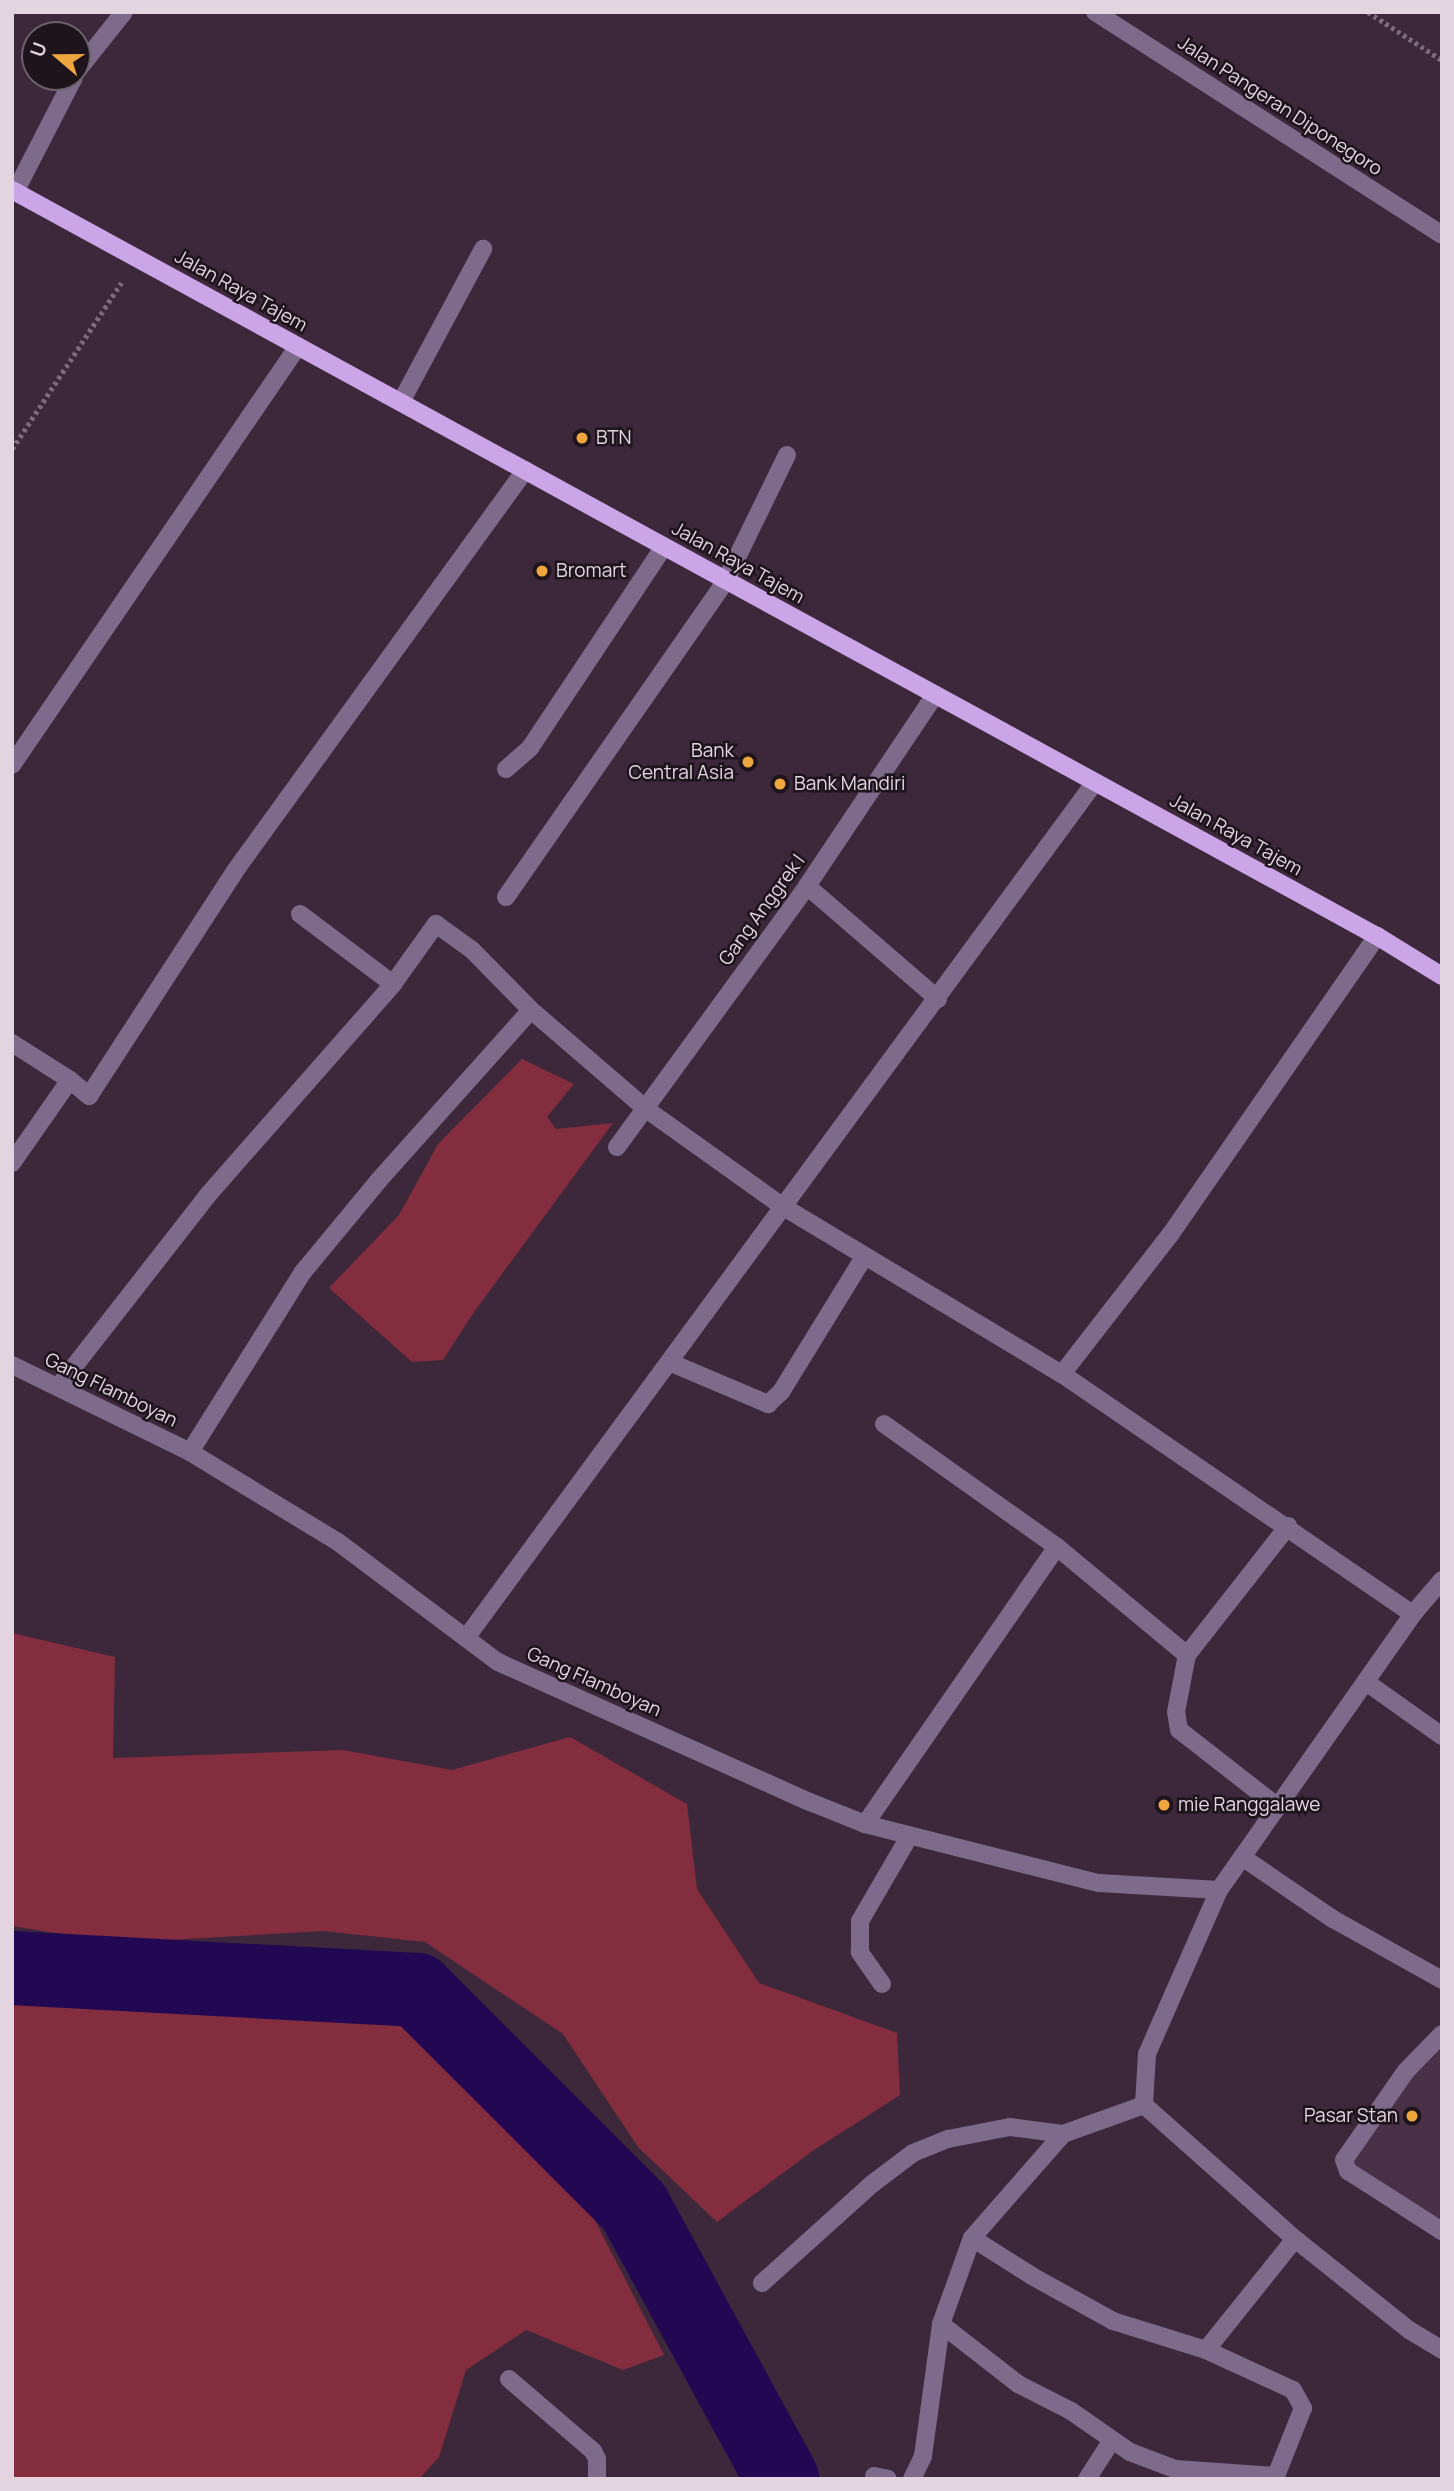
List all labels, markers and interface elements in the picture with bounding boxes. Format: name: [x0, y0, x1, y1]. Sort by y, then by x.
north arrow: [21, 21, 91, 91]
street label: Jalan Pangeran Diponegoro: [1173, 31, 1387, 181]
text: U: [24, 39, 53, 60]
street label: Jalan Raya Tajem: [171, 245, 311, 337]
place label: BTN: [596, 427, 632, 449]
marker: BTN: [574, 430, 590, 446]
street label: Jalan Raya Tajem: [668, 517, 808, 609]
place label: Bromart: [556, 560, 627, 582]
marker: Bromart: [534, 563, 550, 579]
place label: Bank Central Asia: [628, 740, 734, 784]
marker: Bank Central Asia: [740, 754, 756, 770]
place label: Bank Mandiri: [794, 773, 905, 795]
marker: Bank Mandiri: [772, 776, 788, 792]
street label: Jalan Raya Tajem: [1166, 789, 1306, 881]
street label: Gang Anggrek I: [714, 850, 810, 970]
street label: Gang Flamboyan: [41, 1348, 181, 1432]
street label: Gang Flamboyan: [523, 1642, 665, 1722]
place label: mie Ranggalawe: [1178, 1794, 1320, 1816]
marker: mie Ranggalawe: [1156, 1797, 1172, 1813]
place label: Pasar Stan: [1304, 2105, 1398, 2127]
marker: Pasar Stan: [1404, 2108, 1420, 2124]

